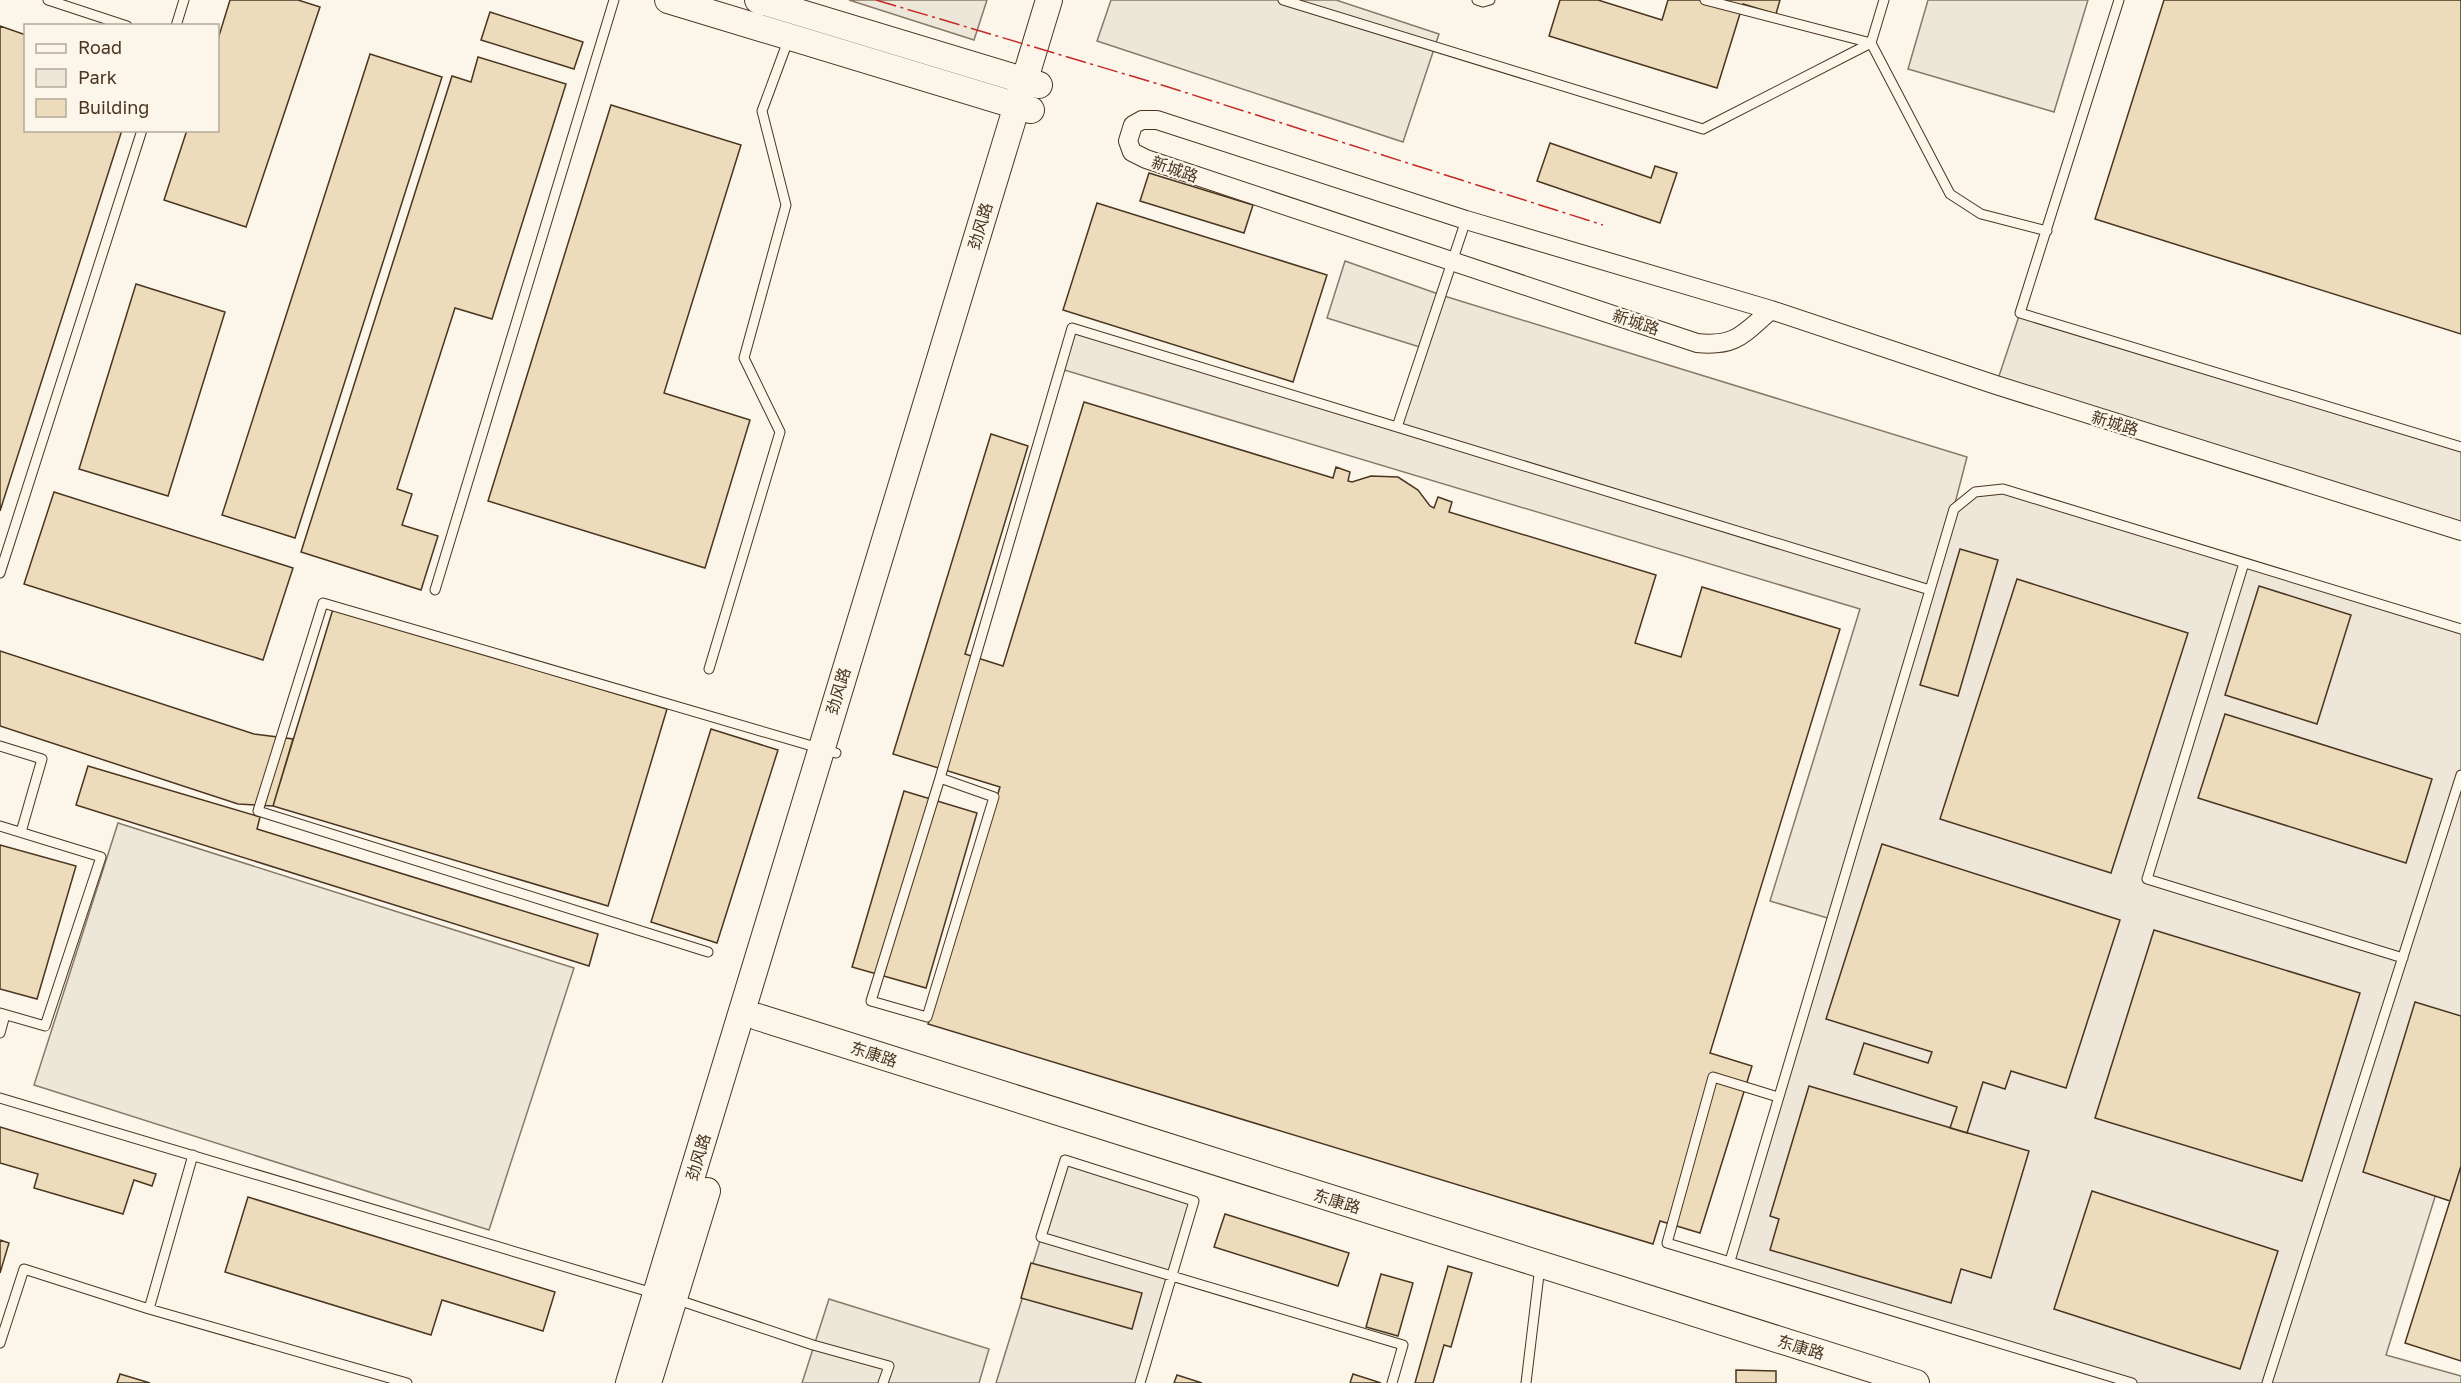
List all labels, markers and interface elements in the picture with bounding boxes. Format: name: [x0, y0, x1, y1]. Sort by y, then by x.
legend: [24, 24, 219, 132]
text: Road: [78, 36, 122, 58]
text: Park: [78, 66, 117, 88]
text: Building: [78, 96, 149, 118]
street label: 新城路: [1149, 152, 1201, 186]
street label: 劲风路: [963, 200, 997, 252]
street label: 新城路: [1610, 305, 1662, 339]
street label: 新城路: [2089, 406, 2141, 440]
street label: 劲风路: [821, 665, 855, 717]
street label: 东康路: [848, 1037, 900, 1071]
street label: 劲风路: [681, 1131, 715, 1183]
street label: 东康路: [1311, 1184, 1363, 1218]
street label: 东康路: [1775, 1330, 1827, 1364]

